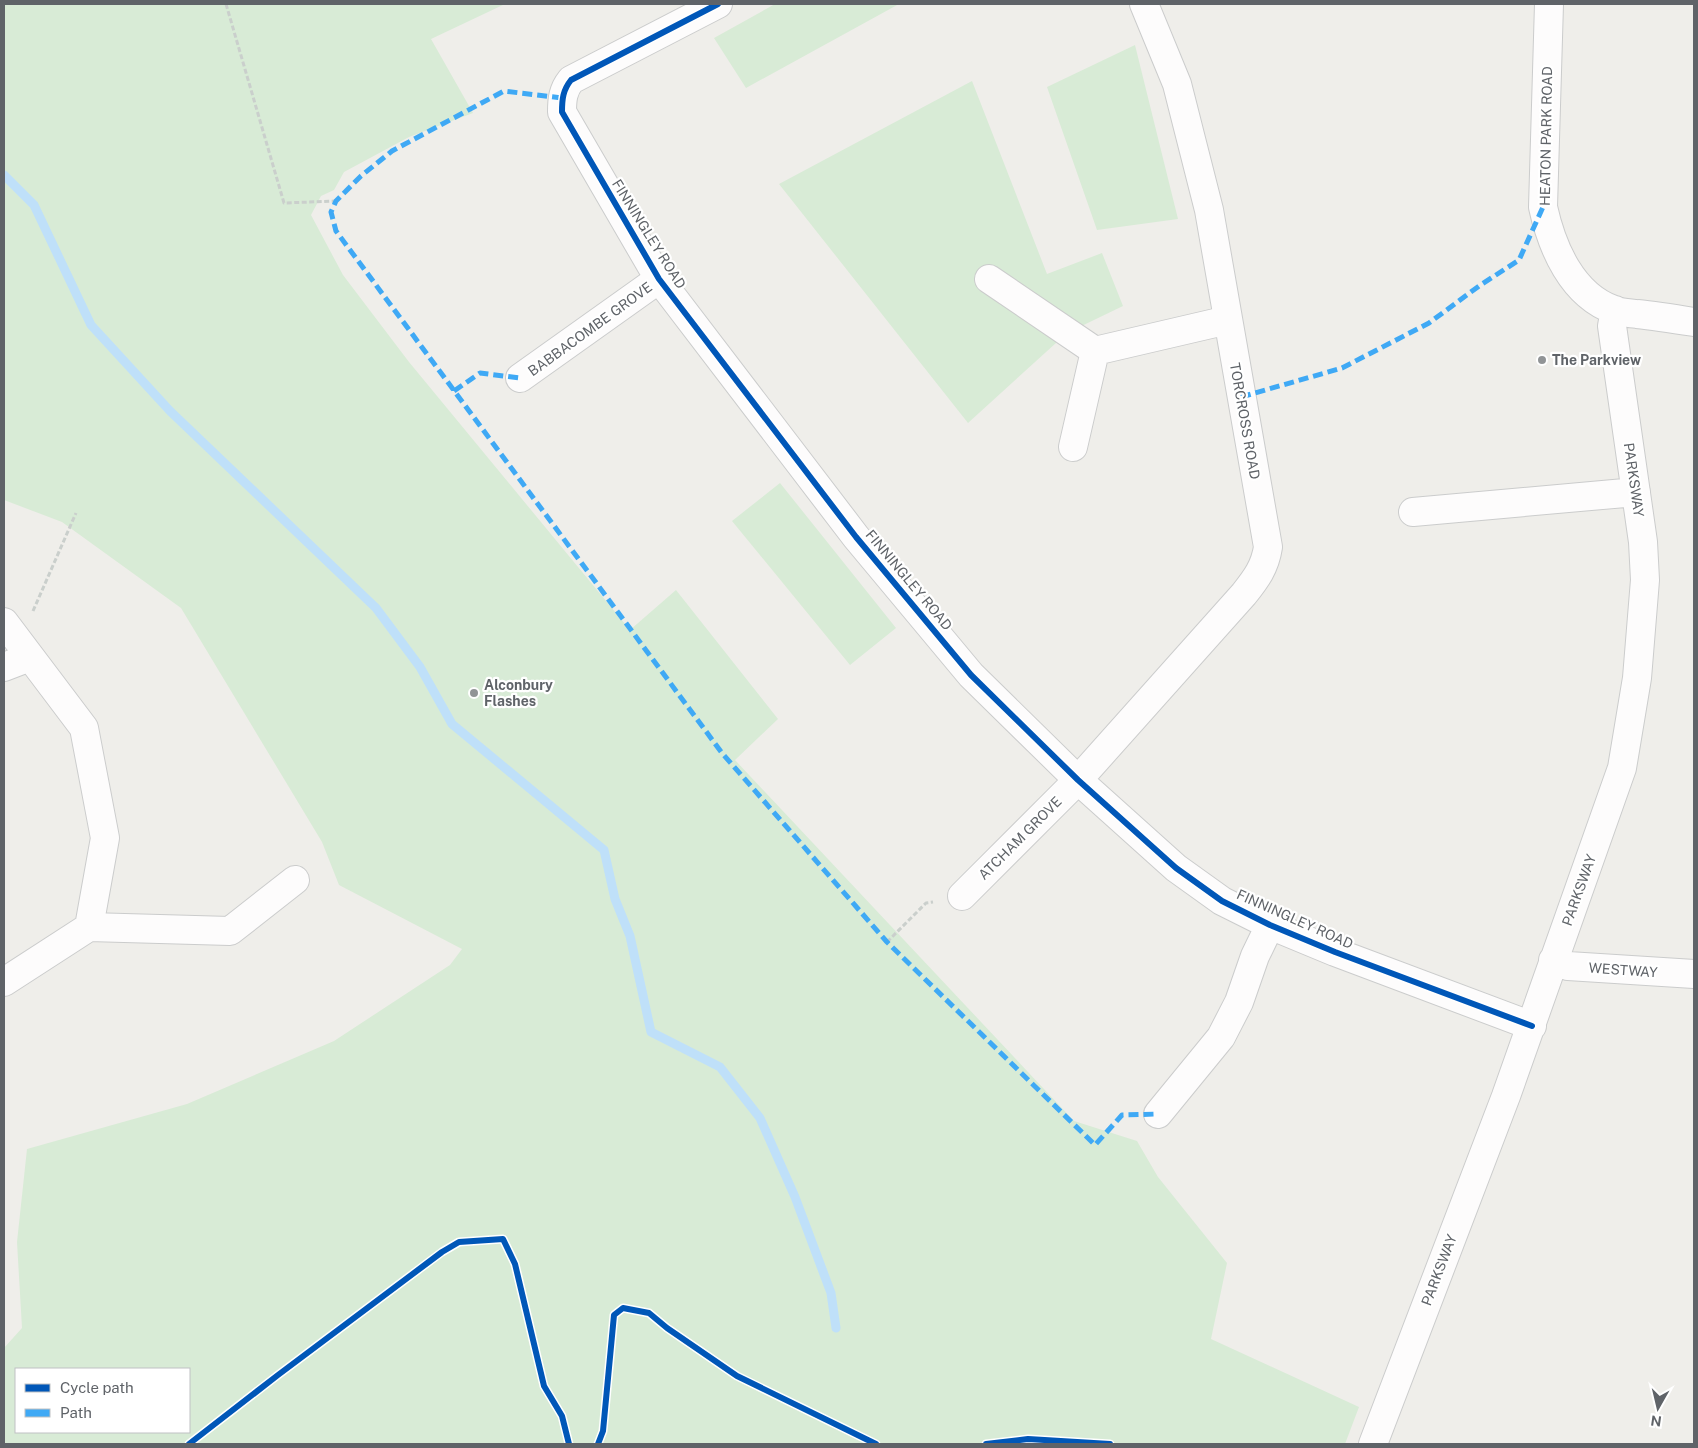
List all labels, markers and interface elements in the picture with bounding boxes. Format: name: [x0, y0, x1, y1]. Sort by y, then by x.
street label: HEATON PARK ROAD: [1537, 66, 1555, 206]
street label: FINNINGLEY ROAD: [609, 176, 689, 292]
street label: BABBACOMBE GROVE: [525, 279, 655, 379]
place label: The Parkview: [1552, 352, 1641, 368]
marker: The Parkview: [1536, 354, 1548, 366]
street label: TORCROSS ROAD: [1227, 361, 1263, 481]
street label: PARKSWAY: [1621, 442, 1647, 519]
street label: FINNINGLEY ROAD: [862, 527, 956, 633]
place label: Alconbury Flashes: [484, 677, 553, 709]
marker: Alconbury Flashes: [468, 687, 480, 699]
street label: ATCHAM GROVE: [975, 793, 1065, 883]
street label: PARKSWAY: [1559, 852, 1599, 928]
street label: FINNINGLEY ROAD: [1234, 886, 1356, 952]
street label: WESTWAY: [1588, 960, 1659, 980]
street label: PARKSWAY: [1418, 1232, 1460, 1308]
legend: [15, 1368, 190, 1433]
text: Cycle path: [60, 1379, 134, 1396]
north arrow: [1633, 1383, 1683, 1433]
text: Path: [60, 1404, 92, 1421]
text: N: [1650, 1412, 1663, 1430]

